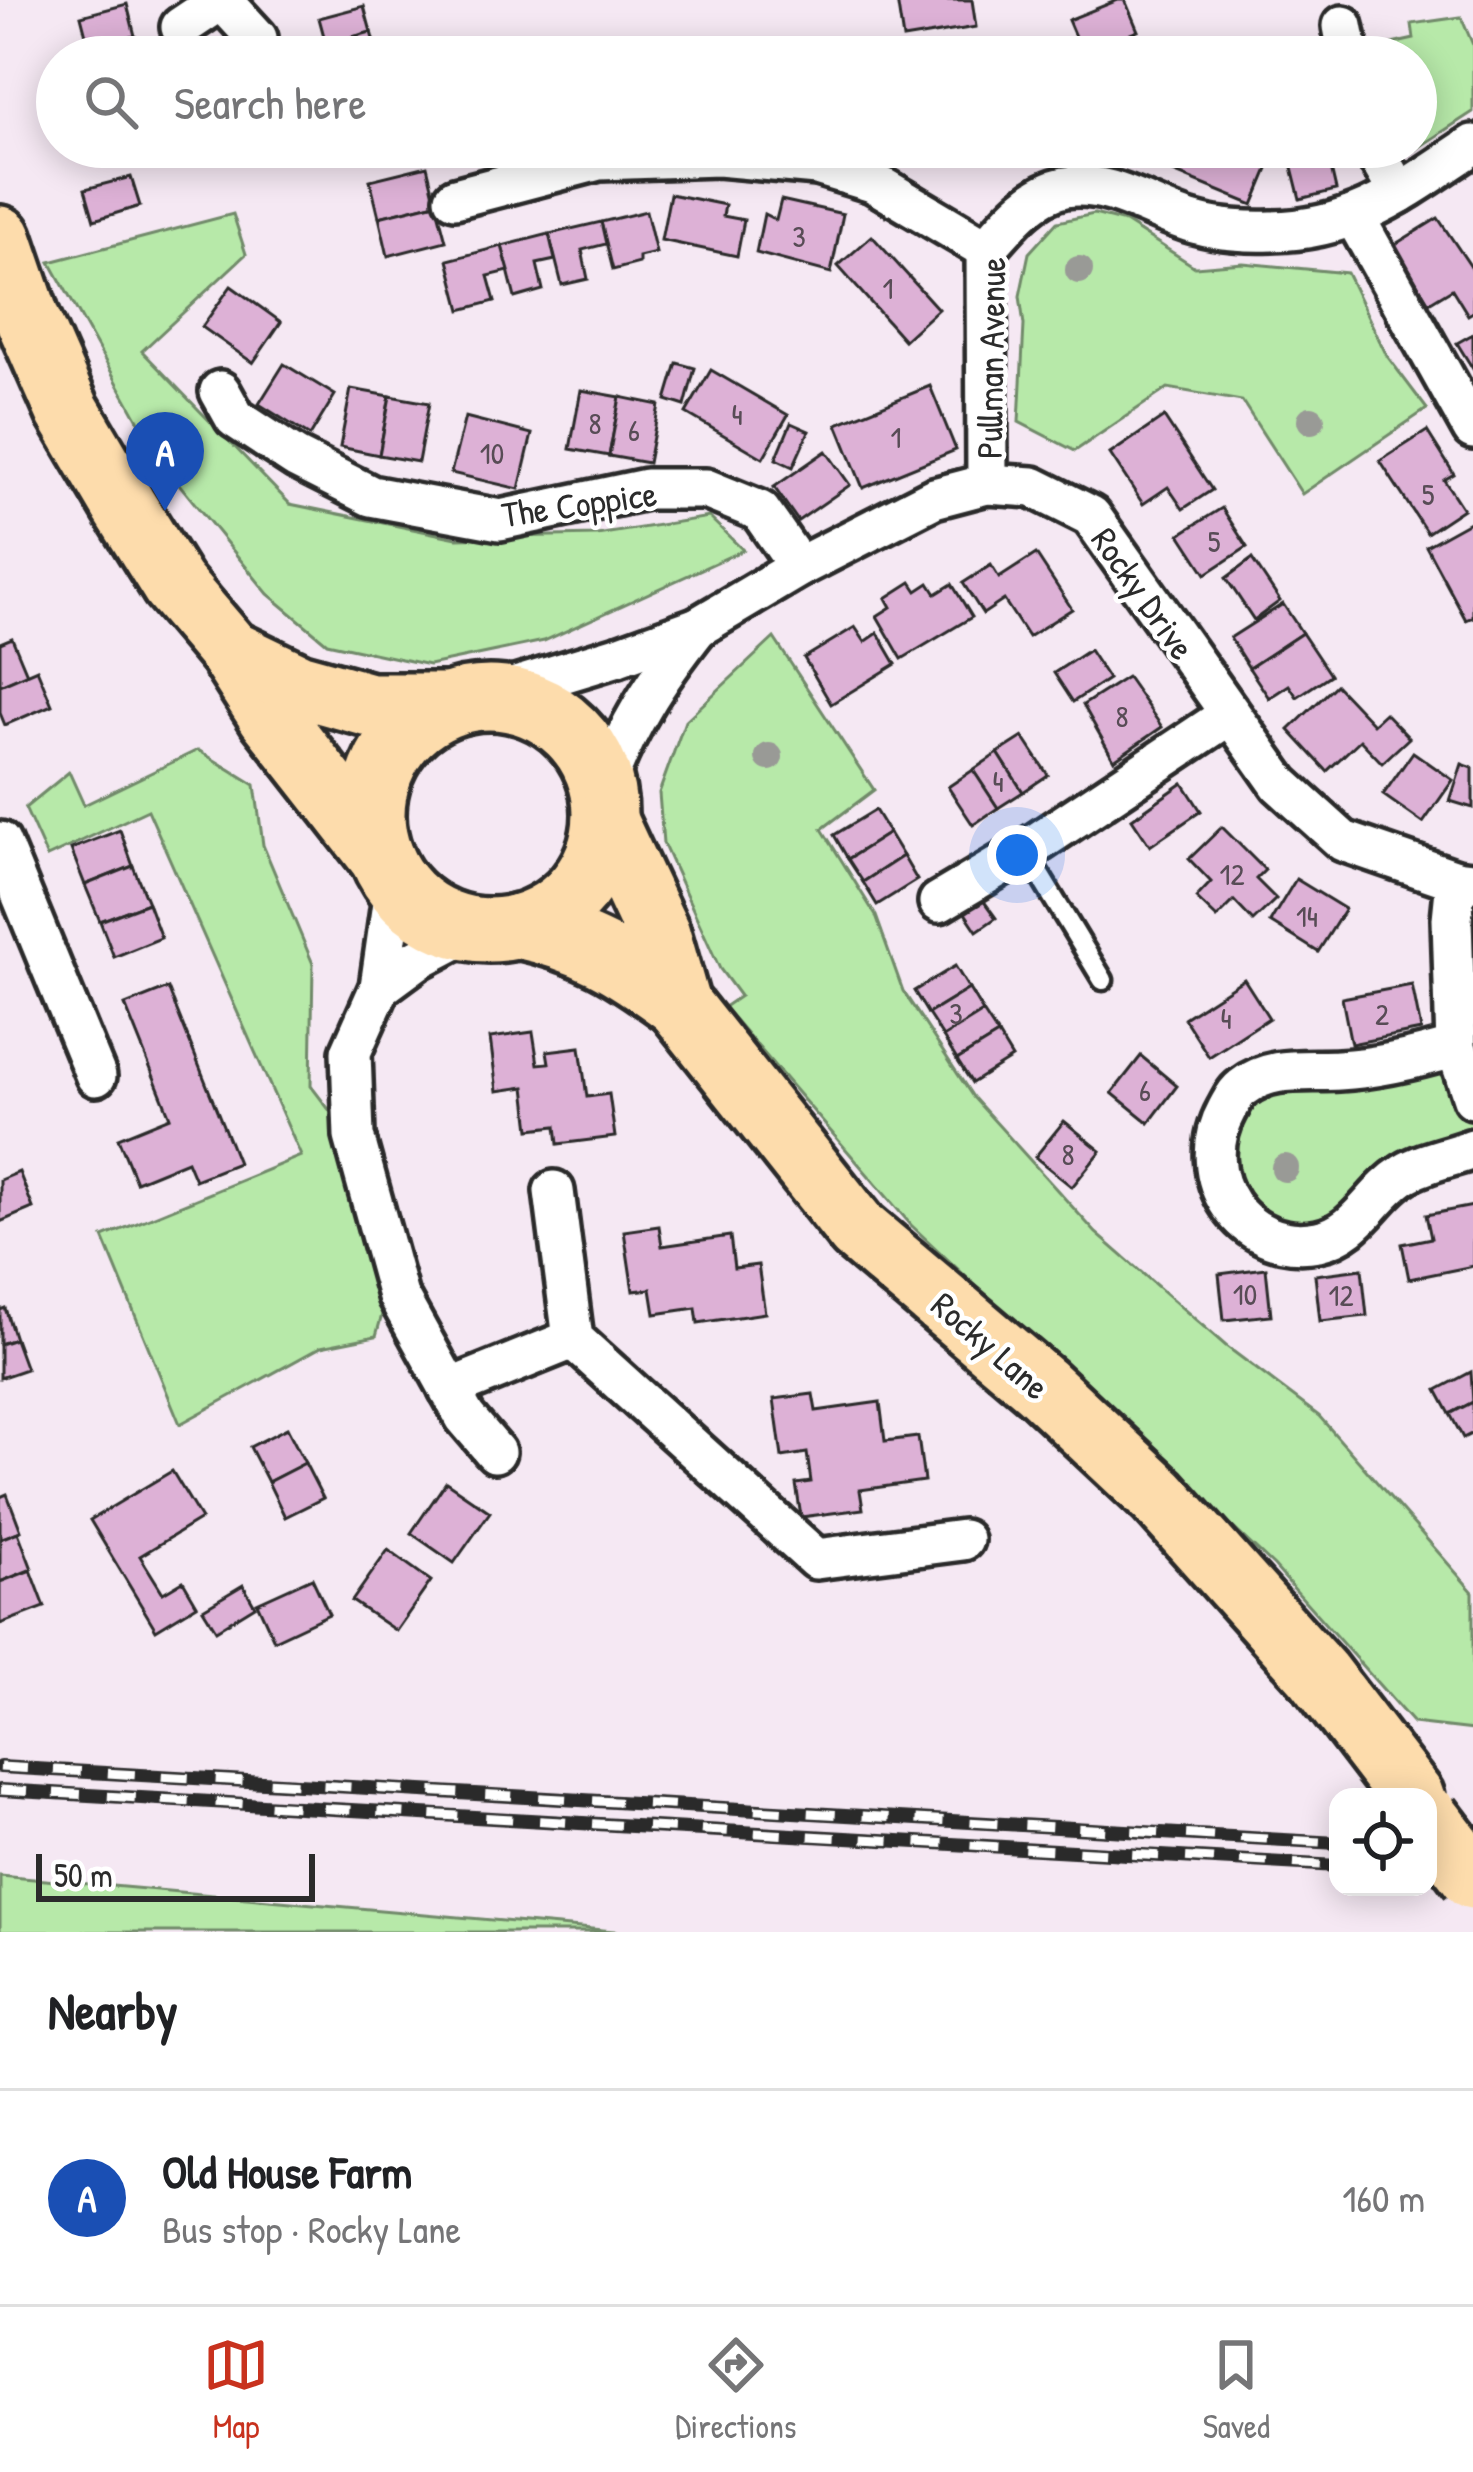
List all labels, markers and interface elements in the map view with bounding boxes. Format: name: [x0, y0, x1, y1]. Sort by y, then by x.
search box: [36, 36, 1437, 168]
icon: search: [78, 69, 144, 135]
text: Search here: [174, 72, 366, 133]
house number: 3: [792, 216, 806, 256]
street label: Pullman Avenue: [964, 257, 1016, 459]
house number: 1: [883, 268, 893, 308]
house number: 4: [731, 394, 743, 434]
house number: 8: [589, 403, 602, 443]
house number: 6: [628, 410, 640, 450]
pin: A: [126, 412, 204, 511]
house number: 1: [891, 417, 901, 457]
house number: 10: [480, 433, 504, 473]
street label: The Coppice: [498, 468, 660, 538]
house number: 5: [1422, 474, 1435, 514]
street label: Rocky Drive: [1081, 517, 1207, 669]
house number: 5: [1208, 521, 1221, 561]
house number: 8: [1116, 696, 1129, 736]
house number: 4: [992, 761, 1004, 801]
your location: [987, 825, 1047, 885]
house number: 12: [1220, 854, 1244, 894]
house number: 14: [1296, 896, 1318, 936]
house number: 3: [949, 993, 963, 1033]
house number: 2: [1375, 994, 1389, 1034]
house number: 4: [1220, 998, 1232, 1038]
house number: 6: [1139, 1070, 1151, 1110]
house number: 8: [1062, 1134, 1075, 1174]
house number: 10: [1233, 1274, 1257, 1314]
house number: 12: [1329, 1275, 1353, 1315]
street label: Rocky Lane: [922, 1280, 1060, 1410]
map controls: [1329, 1788, 1437, 1896]
button: locate: [1329, 1788, 1437, 1896]
scale bar: [36, 1848, 315, 1901]
text: 50 m: [54, 1853, 113, 1897]
text: Nearby: [48, 1976, 178, 2045]
text: Old House Farm: [162, 2141, 412, 2202]
text: A: [77, 2171, 97, 2224]
text: 160 m: [1342, 2171, 1425, 2224]
text: Bus stop · Rocky Lane: [162, 2202, 461, 2255]
tab: Map: [203, 2332, 269, 2448]
tab: Directions: [675, 2332, 797, 2448]
tab: Saved: [1203, 2332, 1270, 2448]

